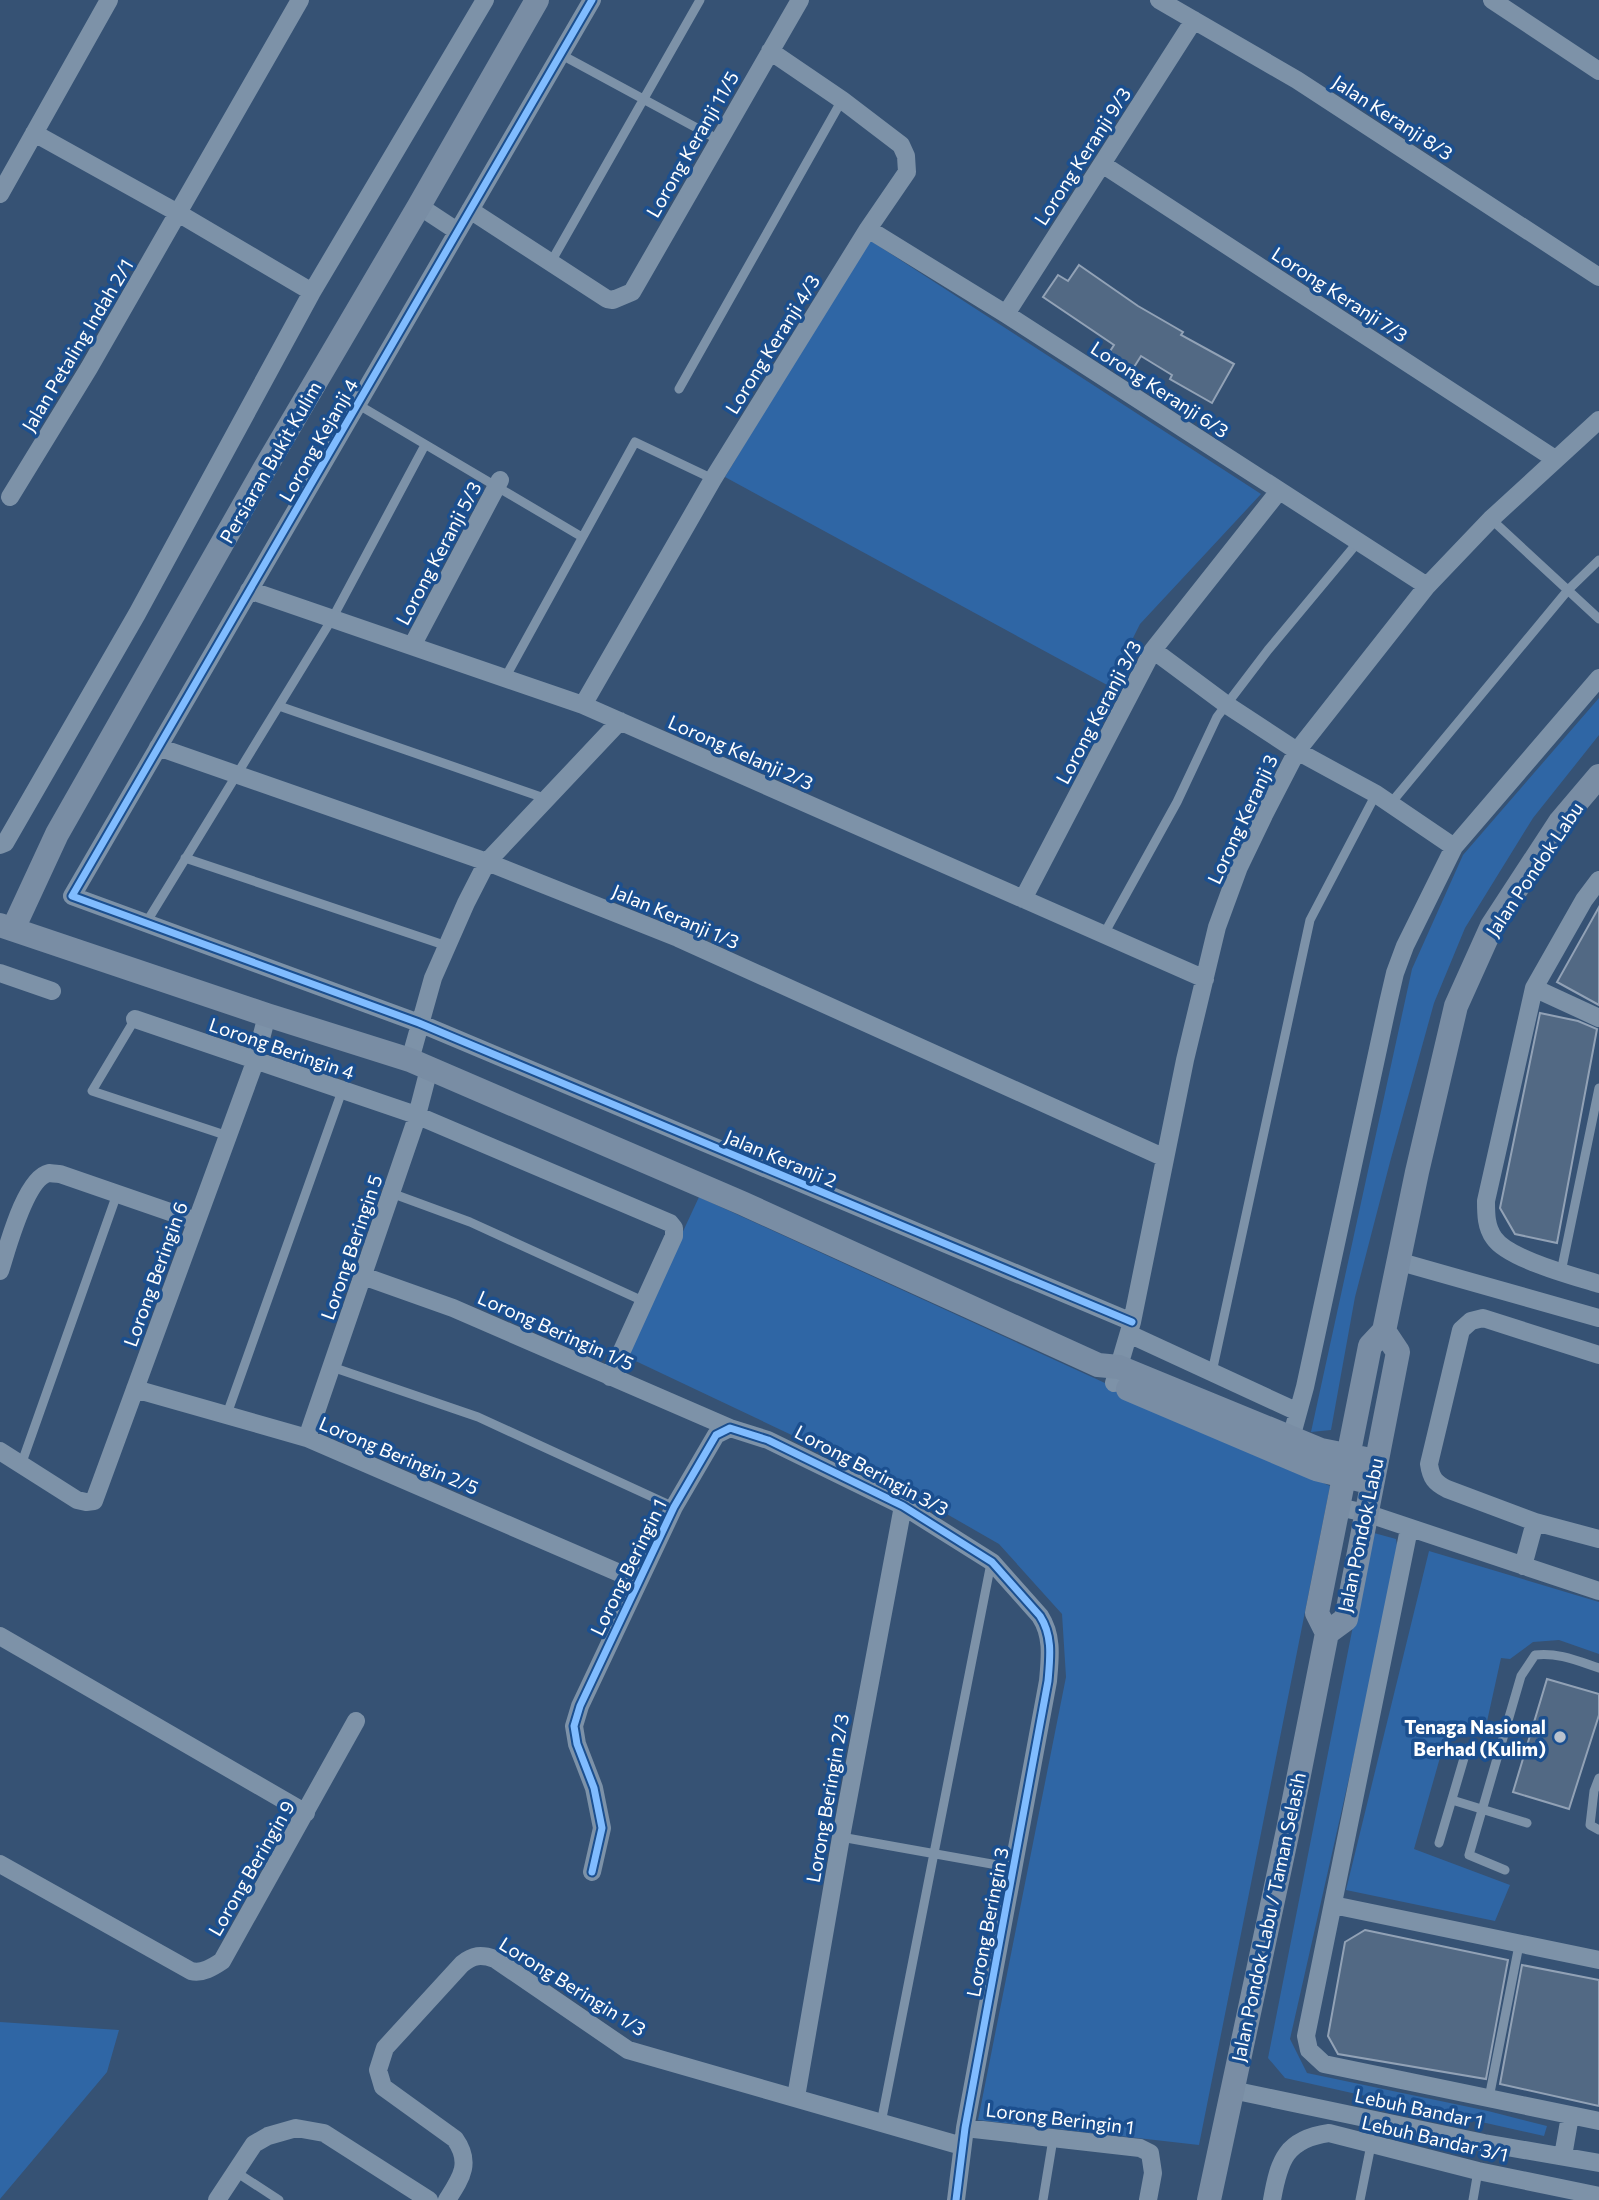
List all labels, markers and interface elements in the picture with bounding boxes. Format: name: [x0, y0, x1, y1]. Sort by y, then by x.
street label: Lorong Keranji 11/5: [641, 67, 743, 221]
street label: Jalan Keranji 8/3: [1328, 70, 1458, 164]
street label: Lorong Keranji 9/3: [1029, 83, 1135, 229]
street label: Lorong Keranji 7/3: [1268, 242, 1412, 346]
street label: Jalan Petaling Indah 2/1: [16, 255, 138, 435]
street label: Lorong Keranji 4/3: [720, 270, 824, 418]
street label: Lorong Keranji 6/3: [1087, 336, 1233, 442]
street label: Lorong Kejanji 4: [273, 374, 363, 506]
street label: Persiaran Bukit Kulim: [214, 377, 326, 547]
street label: Lorong Keranji 5/3: [390, 477, 486, 629]
street label: Lorong Keranji 3/3: [1050, 636, 1146, 788]
street label: Lorong Kelanji 2/3: [665, 710, 817, 794]
street label: Lorong Keranji 3: [1202, 751, 1282, 887]
street label: Jalan Pondok Labu: [1480, 797, 1588, 941]
street label: Jalan Keranji 1/3: [609, 879, 743, 953]
street label: Lorong Beringin 4: [206, 1012, 358, 1084]
street label: Jalan Keranji 2: [722, 1124, 840, 1192]
street label: Lorong Beringin 5: [315, 1171, 387, 1323]
street label: Lorong Beringin 6: [118, 1198, 192, 1350]
street label: Lorong Beringin 1/5: [474, 1285, 638, 1375]
street label: Lorong Beringin 2/5: [316, 1411, 482, 1499]
street label: Lorong Beringin 3/3: [791, 1420, 953, 1520]
street label: Jalan Pondok Labu: [1332, 1456, 1388, 1614]
street label: Lorong Beringin 1: [585, 1495, 671, 1639]
street label: Lorong Beringin 2/3: [801, 1712, 853, 1884]
place label: Tenaga Nasional Berhad (Kulim): [1404, 1715, 1546, 1760]
marker: Tenaga Nasional Berhad (Kulim): [1552, 1729, 1568, 1745]
street label: Jalan Pondok Labu / Taman Selasih: [1226, 1770, 1310, 2064]
street label: Lorong Beringin 9: [203, 1796, 299, 1940]
street label: Lorong Beringin 3: [961, 1845, 1013, 1999]
street label: Lorong Beringin 1/3: [495, 1932, 651, 2040]
street label: Lebuh Bandar 1: [1353, 2083, 1485, 2133]
street label: Lorong Beringin 1: [985, 2097, 1135, 2139]
street label: Lebuh Bandar 3/1: [1360, 2110, 1510, 2166]

